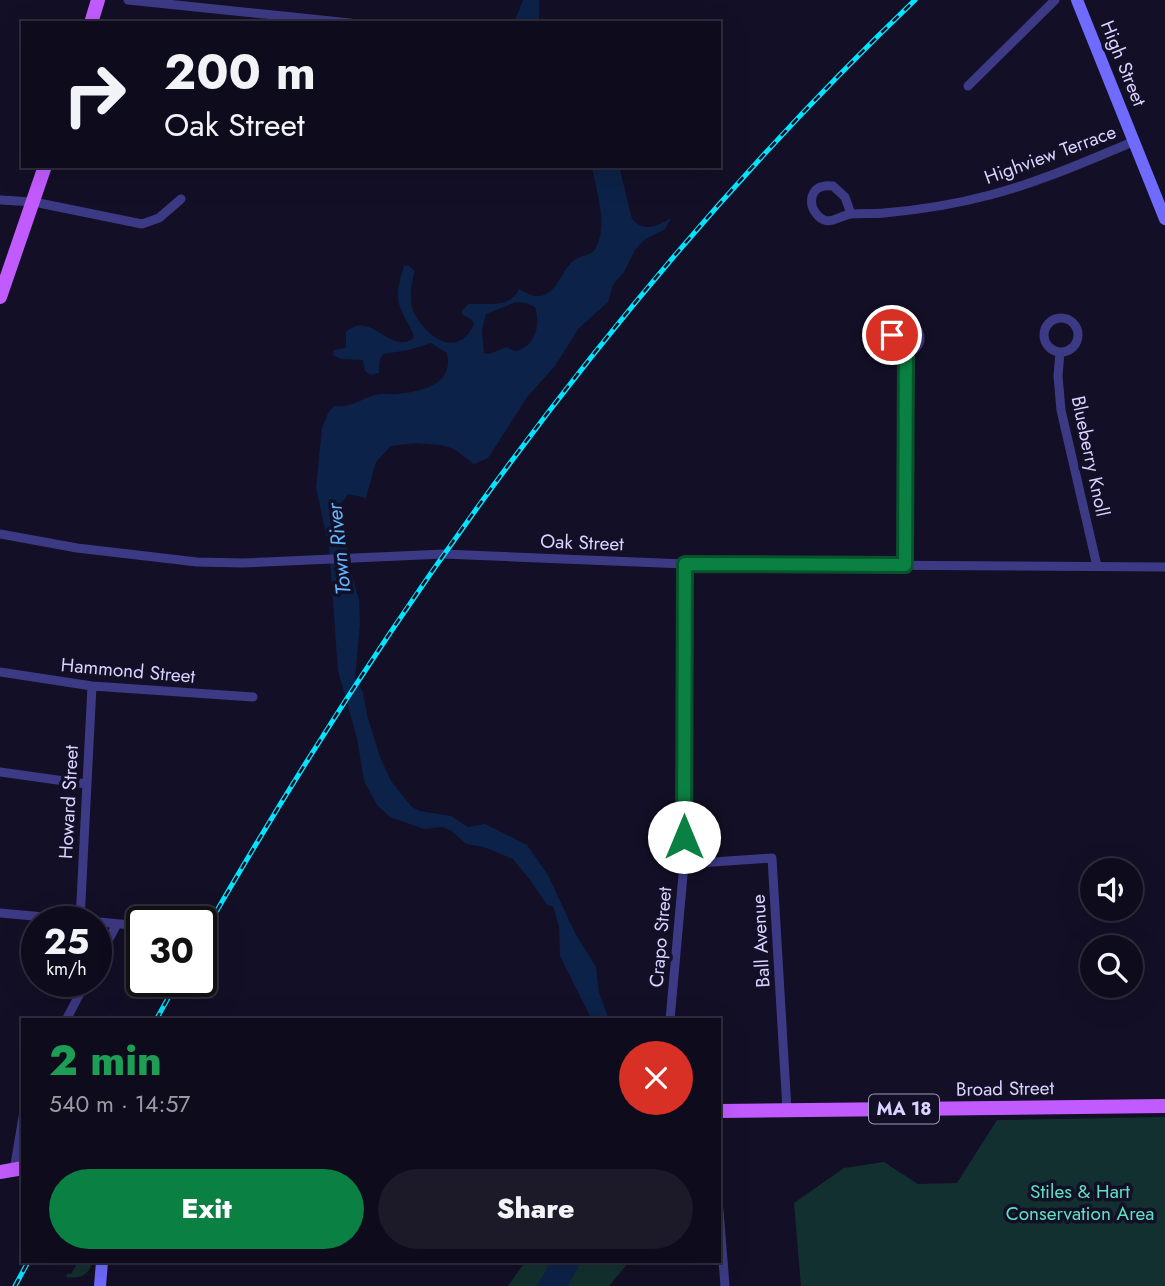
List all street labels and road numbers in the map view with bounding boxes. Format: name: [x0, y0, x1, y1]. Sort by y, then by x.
street label: High Street: [1094, 16, 1153, 111]
street label: Highview Terrace: [981, 118, 1120, 191]
street label: Blueberry Knoll: [1065, 393, 1116, 519]
street label: Oak Street: [540, 528, 625, 557]
street label: Hammond Street: [60, 651, 197, 690]
street label: Howard Street: [52, 744, 85, 860]
street label: Crapo Street: [643, 885, 678, 988]
street label: Ball Avenue: [745, 893, 776, 988]
street label: Broad Street: [956, 1074, 1055, 1103]
road number: MA 18: [869, 1094, 939, 1124]

